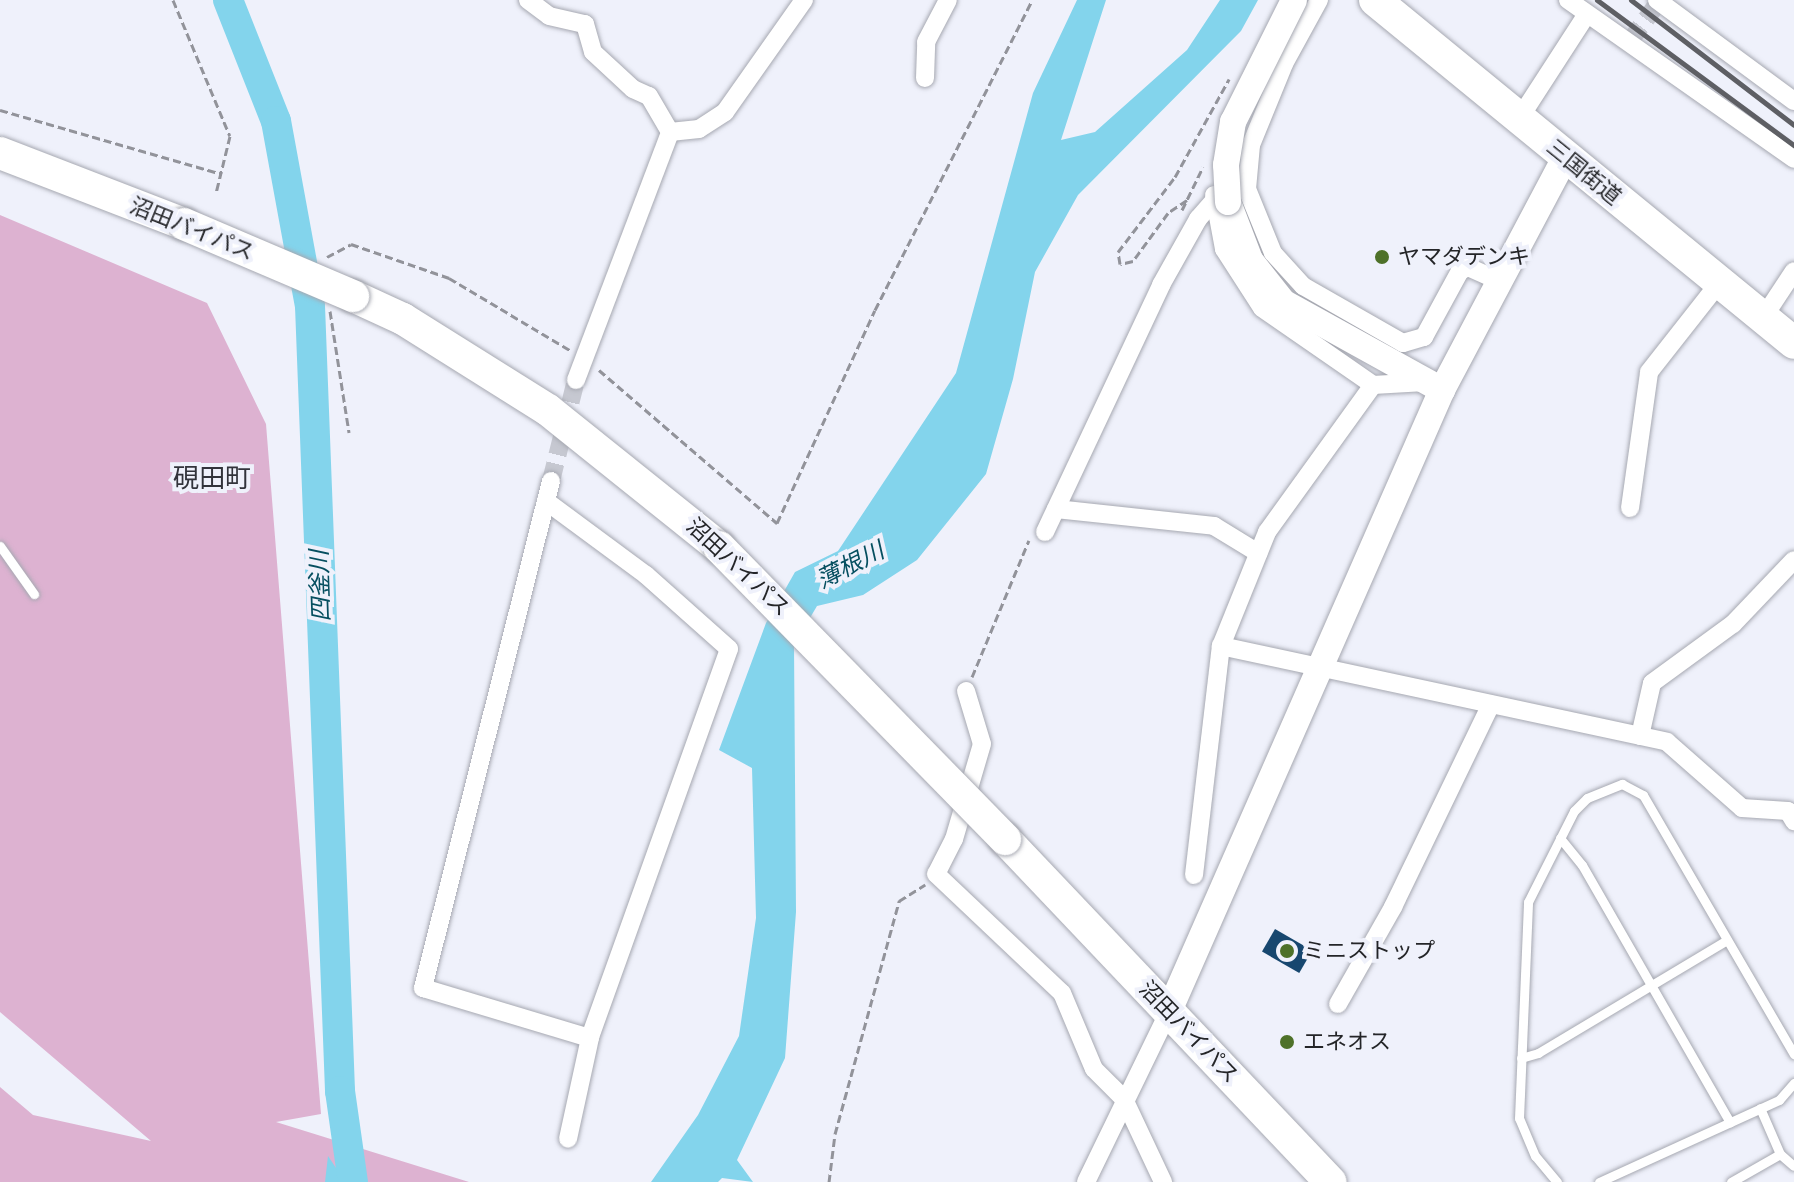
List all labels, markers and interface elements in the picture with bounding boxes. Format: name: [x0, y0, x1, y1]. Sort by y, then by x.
street label: 三国街道: [1541, 134, 1627, 210]
street label: 沼田バイパス: [126, 192, 258, 266]
place label: ヤマダデンキ: [1398, 244, 1530, 270]
marker: ヤマダデンキ: [1373, 248, 1391, 266]
district label: 硯田町: [173, 463, 251, 495]
street label: 沼田バイパス: [681, 512, 795, 622]
water label: 薄根川: [811, 536, 889, 594]
water label: 四釜川: [304, 550, 336, 622]
place label: ミニストップ: [1303, 938, 1435, 964]
marker: ミニストップ: [1278, 942, 1296, 960]
street label: 沼田バイパス: [1134, 975, 1244, 1089]
place label: エネオス: [1303, 1029, 1391, 1055]
marker: エネオス: [1278, 1033, 1296, 1051]

